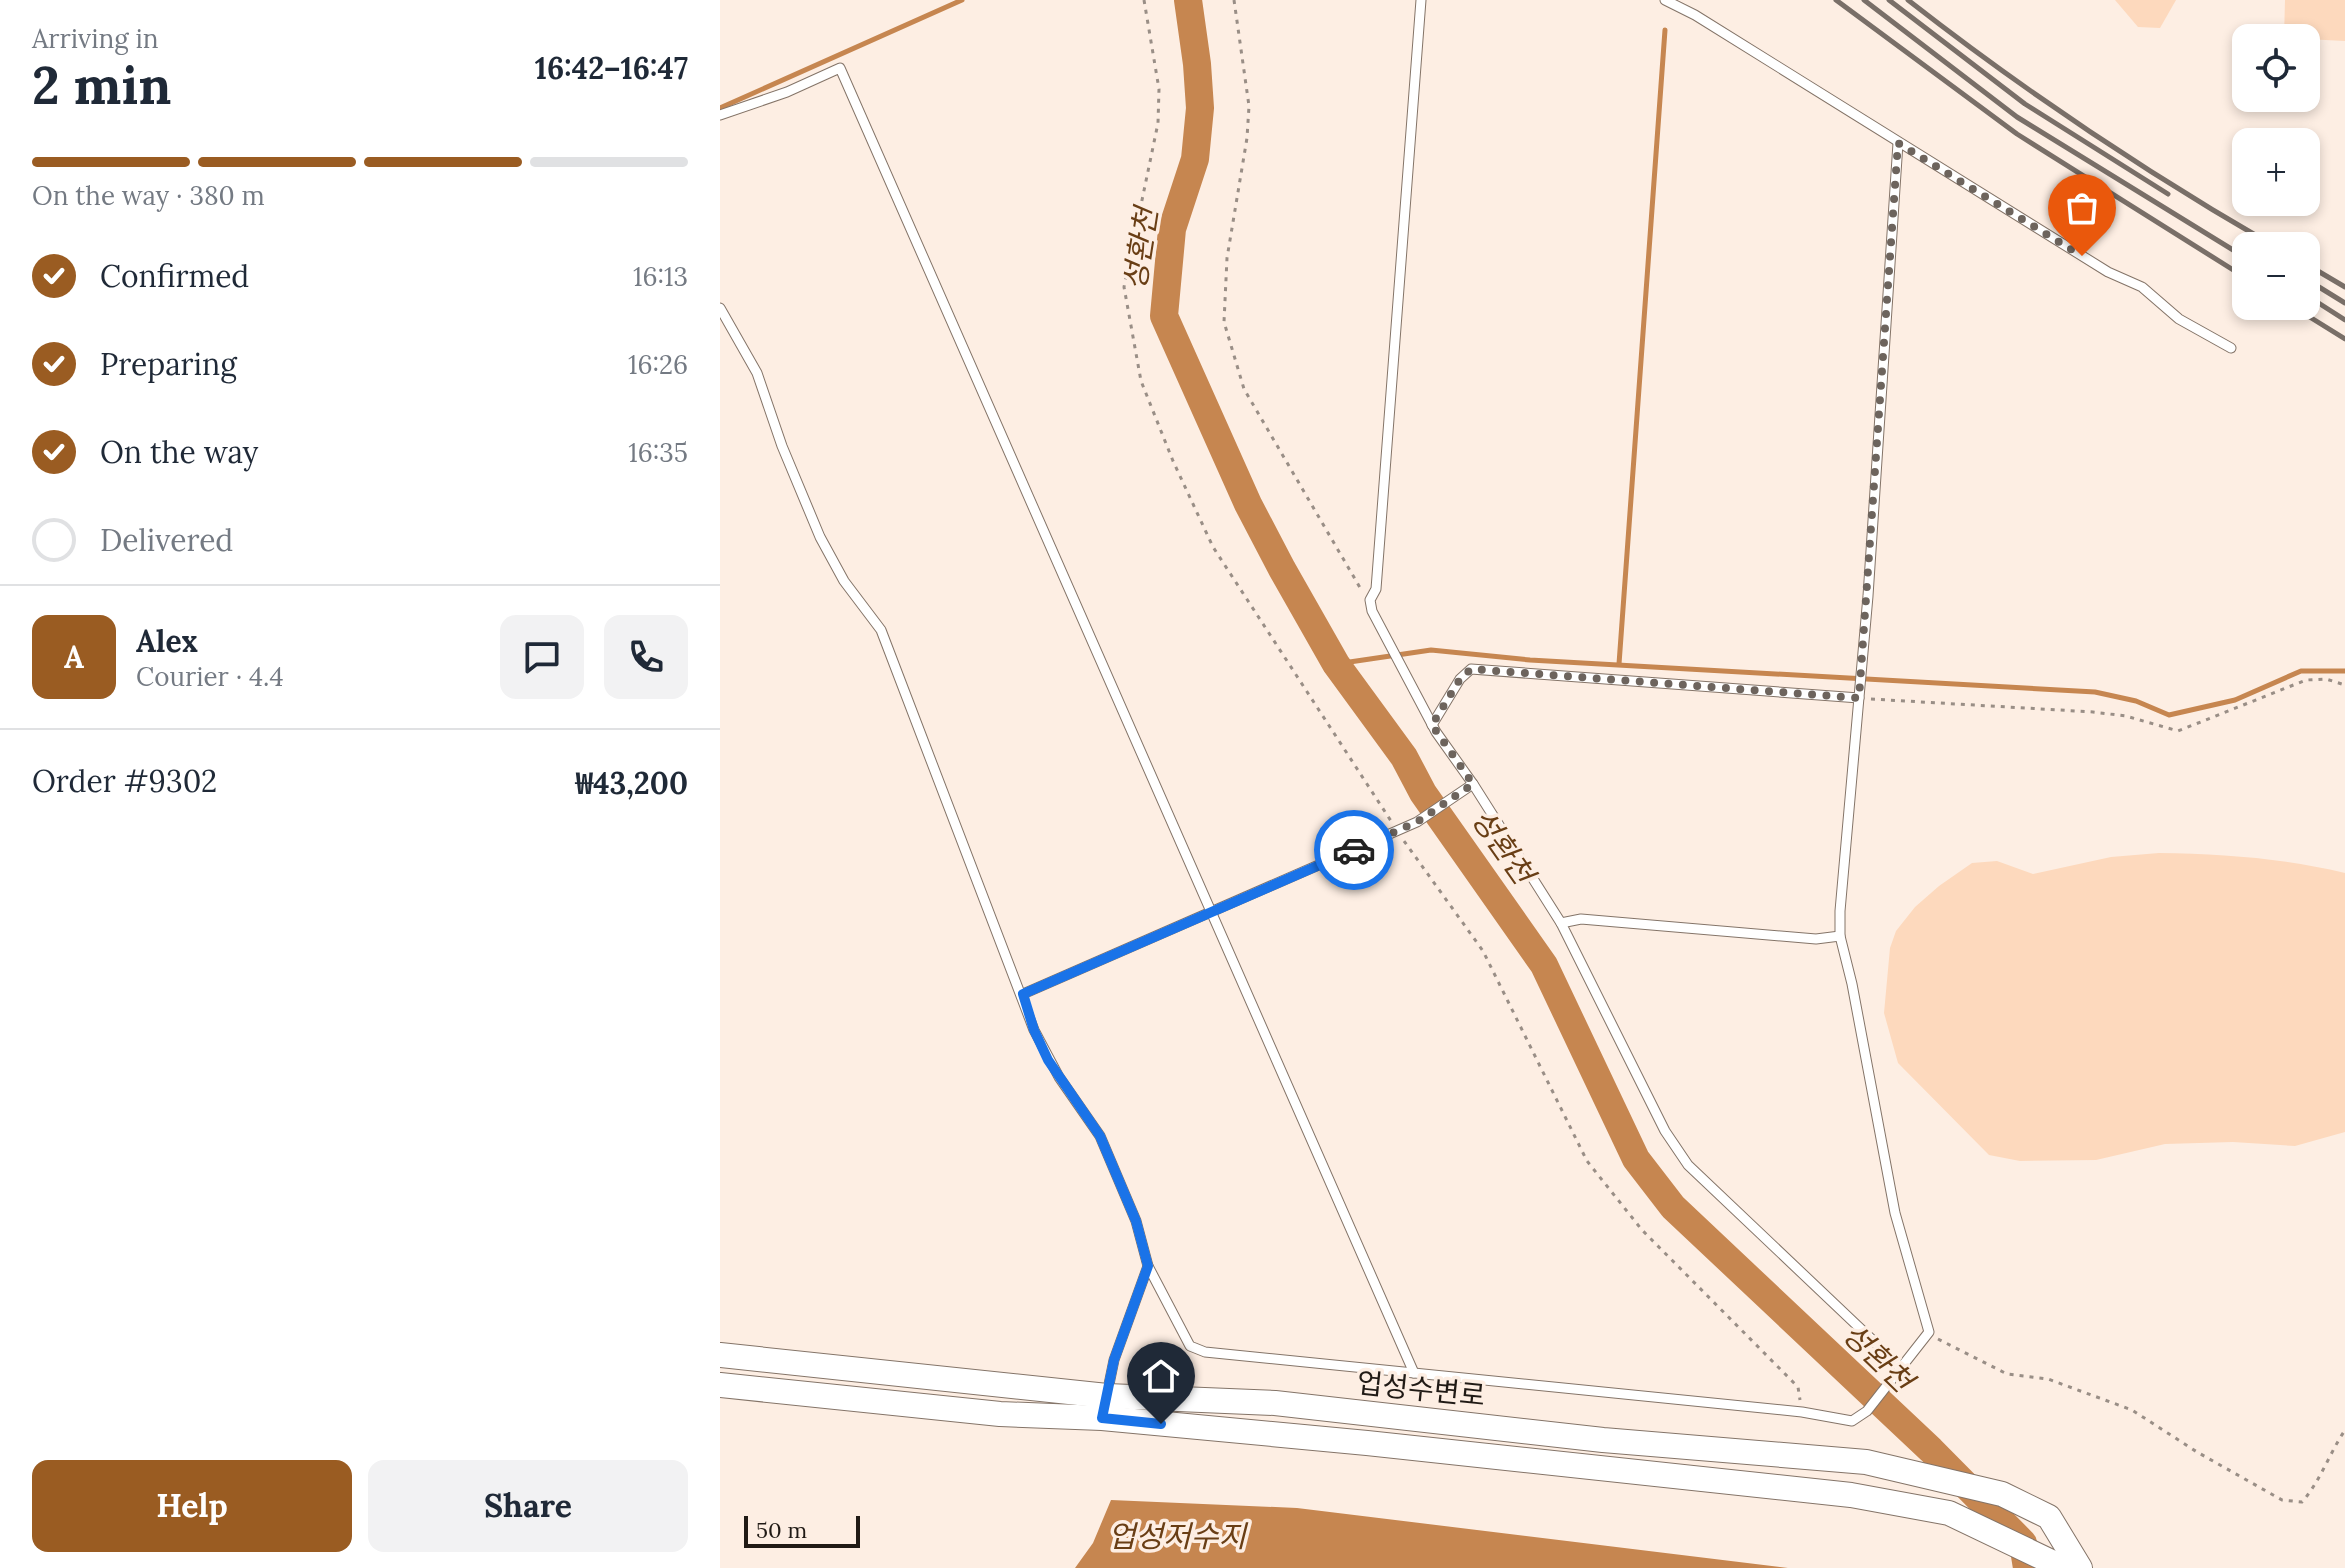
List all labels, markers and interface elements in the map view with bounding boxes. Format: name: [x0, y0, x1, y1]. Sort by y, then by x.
text: Arriving in: [32, 22, 159, 55]
map controls: [2232, 24, 2320, 320]
button: locate: [2232, 24, 2320, 112]
text: 16:42–16:47: [535, 49, 688, 87]
text: 2 min: [32, 52, 171, 118]
button: +: [2232, 128, 2320, 216]
pin: [2048, 174, 2116, 256]
text: On the way · 380 m: [32, 179, 265, 212]
icon: bag: [2060, 186, 2104, 230]
water label: 성환천: [1115, 202, 1166, 293]
button: −: [2232, 232, 2320, 320]
icon: check: [32, 254, 76, 298]
text: Confirmed: [100, 257, 249, 295]
text: 16:13: [633, 260, 688, 293]
icon: check: [32, 342, 76, 386]
text: Preparing: [100, 345, 237, 383]
text: 16:26: [628, 348, 688, 381]
icon: check: [32, 430, 76, 474]
text: On the way: [100, 433, 258, 471]
text: 16:35: [628, 436, 688, 469]
text: Delivered: [100, 521, 233, 559]
button: chat: [500, 615, 584, 699]
button: phone: [604, 615, 688, 699]
text: Alex: [136, 622, 198, 660]
text: A: [64, 638, 84, 676]
text: Courier · 4.4: [136, 660, 284, 693]
text: Order #9302: [32, 762, 217, 800]
text: ₩43,200: [575, 764, 688, 802]
water label: 성환천: [1464, 801, 1544, 894]
courier: [1314, 810, 1394, 890]
icon: car: [1332, 828, 1376, 872]
water label: 성환천: [1835, 1315, 1923, 1402]
pin: [1127, 1342, 1195, 1424]
icon: home: [1139, 1354, 1183, 1398]
street label: 업성수변로: [1355, 1364, 1487, 1414]
button: Help: [32, 1460, 352, 1552]
button: Share: [368, 1460, 688, 1552]
scale bar: [744, 1512, 860, 1548]
text: 50 m: [756, 1516, 807, 1544]
water label: 업성저수지: [1108, 1517, 1248, 1555]

